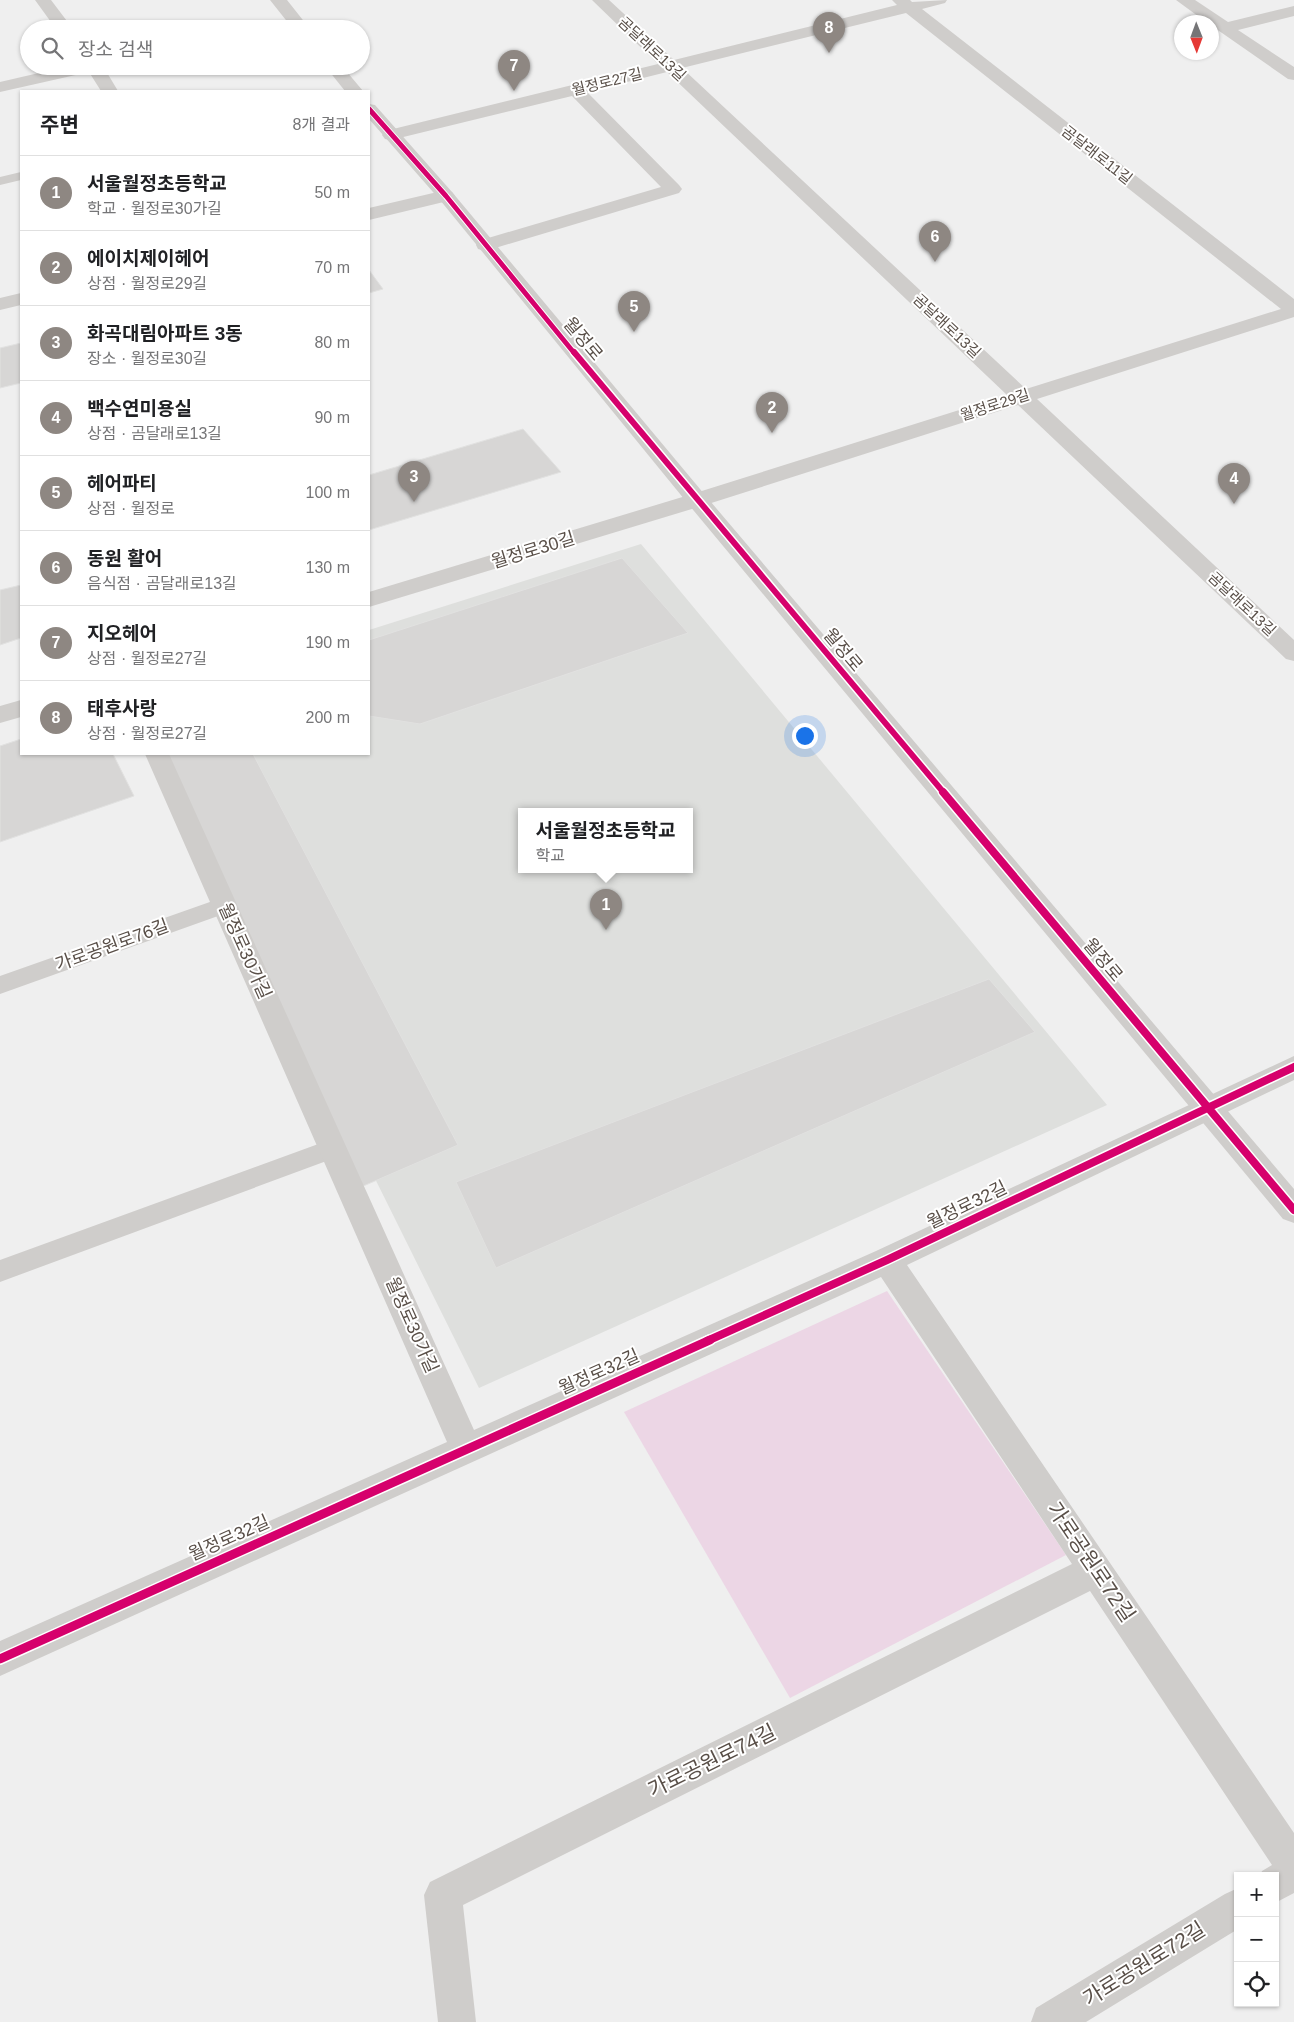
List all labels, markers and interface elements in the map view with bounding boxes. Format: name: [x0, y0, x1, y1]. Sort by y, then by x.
pin: 8: [813, 12, 845, 53]
street label: 곰달래로13길: [615, 13, 689, 84]
north arrow: [1174, 15, 1219, 60]
search box: [20, 20, 370, 75]
icon: search: [38, 34, 66, 62]
text: 장소 검색: [78, 39, 153, 60]
pin: 7: [498, 50, 530, 91]
street label: 월정로27길: [570, 65, 644, 98]
text: 주변: [40, 113, 79, 136]
text: 8개 결과: [292, 116, 350, 133]
street label: 곰달래로11길: [1059, 122, 1136, 187]
text: 서울월정초등학교: [87, 173, 227, 194]
text: 1: [52, 184, 60, 201]
text: 50 m: [314, 184, 350, 201]
text: 학교 · 월정로30가길: [87, 200, 222, 217]
pin: 6: [919, 221, 951, 262]
text: 에이치제이헤어: [87, 248, 209, 269]
text: 2: [52, 259, 60, 276]
text: 70 m: [314, 259, 350, 276]
text: 상점 · 월정로29길: [87, 275, 207, 292]
street label: 곰달래로13길: [910, 290, 984, 361]
pin: 5: [618, 291, 650, 332]
street label: 월정로: [559, 314, 607, 364]
text: 화곡대림아파트 3동: [87, 323, 243, 344]
text: 3: [52, 334, 60, 351]
text: 80 m: [314, 334, 350, 351]
text: 장소 · 월정로30길: [87, 350, 207, 367]
street label: 월정로29길: [958, 385, 1032, 424]
pin: 2: [756, 392, 788, 433]
text: 백수연미용실: [87, 398, 192, 419]
text: 4: [52, 409, 60, 426]
text: 90 m: [314, 409, 350, 426]
text: 상점 · 곰달래로13길: [87, 425, 222, 442]
pin: 3: [398, 461, 430, 502]
pin: 4: [1218, 463, 1250, 504]
text: 헤어파티: [87, 473, 157, 494]
text: 5: [52, 484, 60, 501]
text: 100 m: [306, 484, 350, 501]
text: 상점 · 월정로: [87, 500, 175, 517]
street label: 월정로30길: [489, 528, 577, 572]
text: 동원 활어: [87, 548, 162, 569]
text: 6: [52, 559, 60, 576]
text: 130 m: [306, 559, 350, 576]
street label: 곰달래로13길: [1205, 568, 1279, 639]
text: 음식점 · 곰달래로13길: [87, 575, 237, 592]
text: 지오헤어: [87, 623, 157, 644]
street label: 월정로: [819, 625, 867, 675]
text: 7: [52, 634, 60, 651]
text: 190 m: [306, 634, 350, 651]
text: 상점 · 월정로27길: [87, 650, 207, 667]
text: 태후사랑: [87, 698, 157, 719]
text: 8: [52, 709, 60, 726]
text: 200 m: [306, 709, 350, 726]
your location: [792, 723, 818, 749]
text: 상점 · 월정로27길: [87, 725, 207, 742]
popup: [518, 808, 693, 873]
text: 서울월정초등학교: [536, 820, 675, 841]
text: 학교: [536, 847, 565, 864]
pin: 1: [590, 889, 622, 930]
street label: 월정로30가길: [215, 900, 275, 1002]
street label: 가로공원로76길: [52, 915, 172, 975]
street label: 월정로: [1079, 935, 1127, 985]
street label: 월정로32길: [924, 1177, 1010, 1233]
street label: 월정로30가길: [382, 1274, 442, 1376]
street label: 월정로32길: [556, 1345, 642, 1399]
street label: 가로공원로72길: [1043, 1498, 1140, 1626]
street label: 월정로32길: [186, 1511, 272, 1565]
street label: 가로공원로74길: [644, 1720, 779, 1801]
map controls: [1234, 1872, 1279, 2007]
button: +: [1234, 1872, 1279, 1917]
street label: 가로공원로72길: [1079, 1917, 1209, 2010]
button: −: [1234, 1917, 1279, 1962]
button: locate: [1234, 1962, 1279, 2007]

